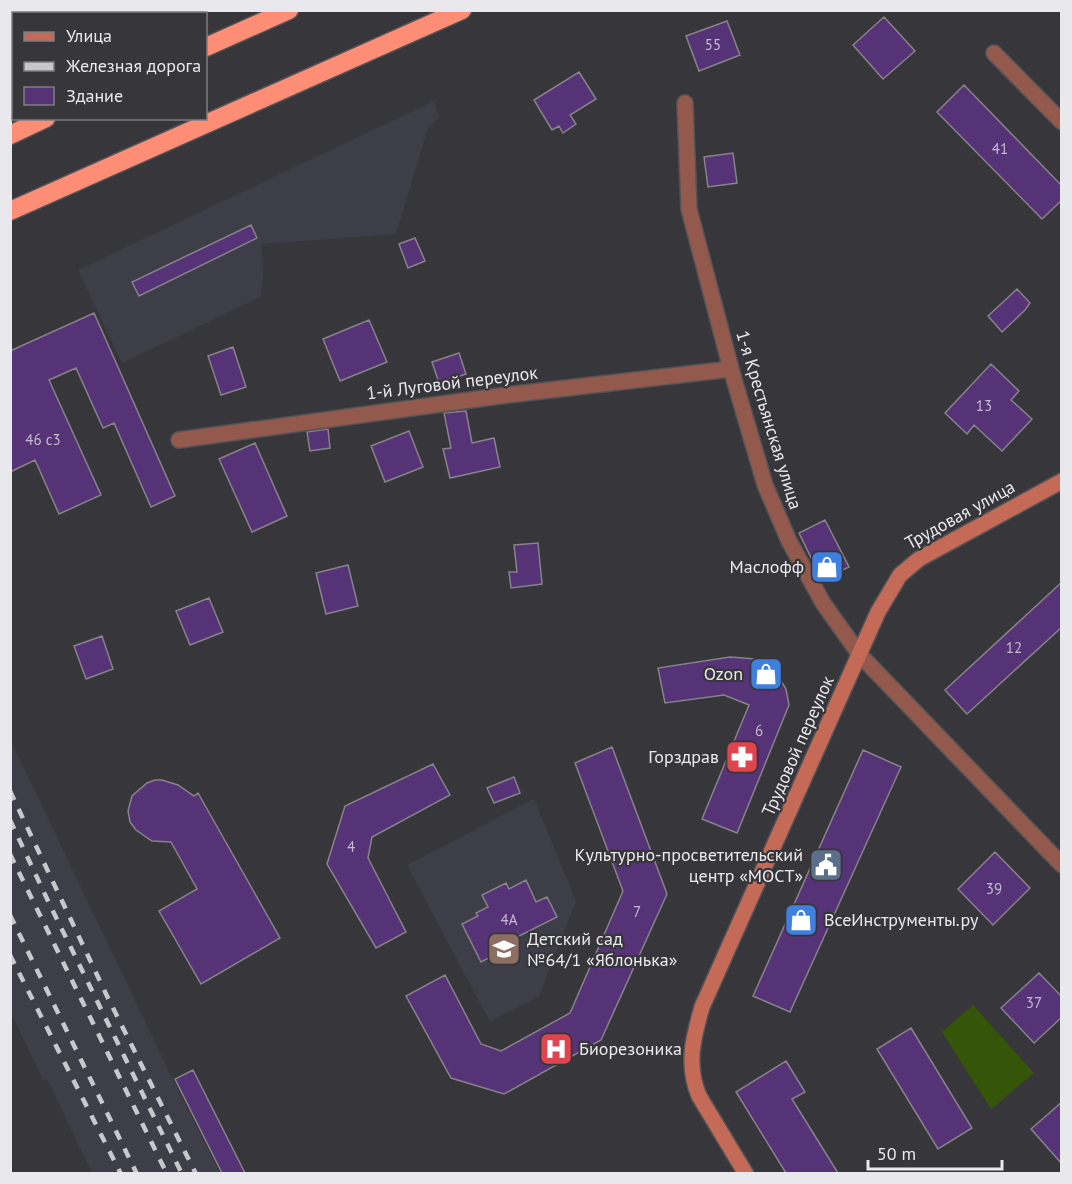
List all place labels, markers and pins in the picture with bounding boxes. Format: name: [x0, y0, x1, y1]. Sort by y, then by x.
shop icon: Маслофф: [809, 549, 845, 585]
place label: Маслофф: [730, 555, 804, 578]
shop icon: Ozon: [748, 656, 784, 692]
place label: Ozon: [704, 662, 743, 685]
pharmacy icon: Горздрав: [724, 739, 760, 775]
place label: Горздрав: [648, 745, 719, 768]
place label: Культурно-просветительский центр «МОСТ»: [575, 843, 803, 887]
public building icon: Культурно-просветительский центр «МОСТ»: [808, 847, 844, 883]
shop icon: ВсеИнструменты.ру: [783, 902, 819, 938]
place label: ВсеИнструменты.ру: [824, 908, 979, 931]
place label: Детский сад №64/1 «Яблонька»: [527, 927, 677, 971]
school or university icon: Детский сад №64/1 «Яблонька»: [486, 931, 522, 967]
hospital icon: Биорезоника: [538, 1031, 574, 1067]
place label: Биорезоника: [579, 1037, 682, 1060]

